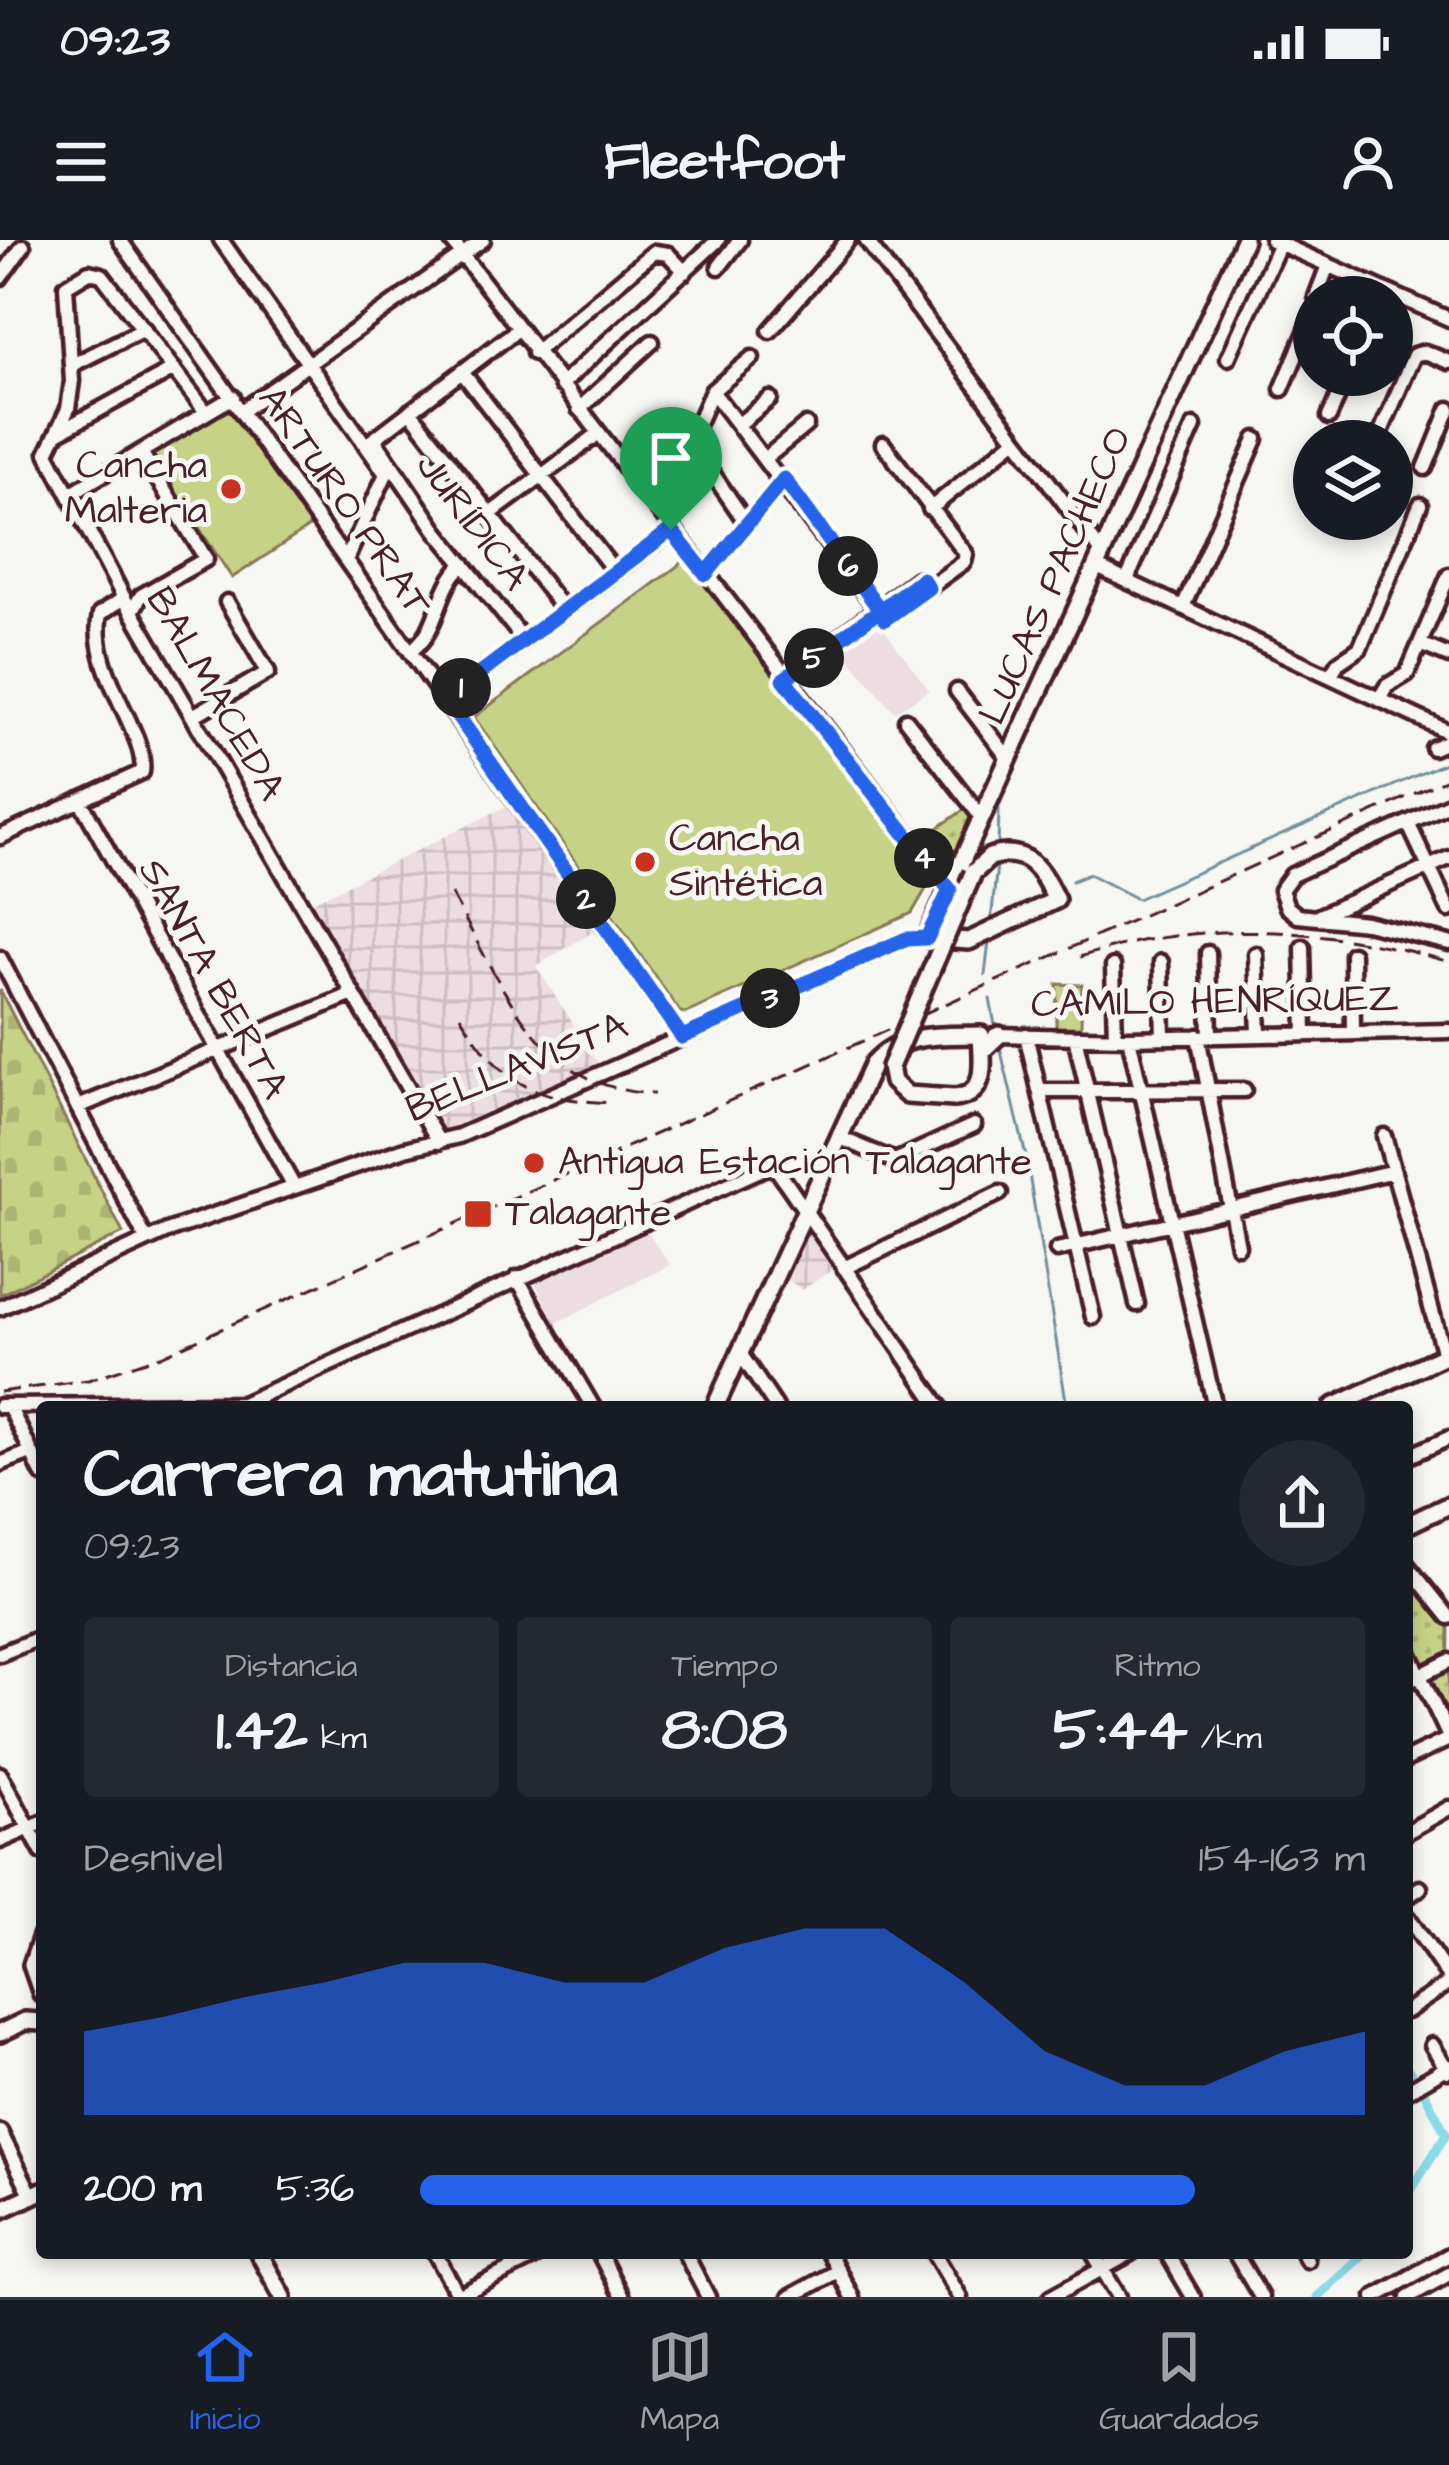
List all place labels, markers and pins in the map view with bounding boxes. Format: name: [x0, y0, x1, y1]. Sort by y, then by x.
pin: [620, 407, 722, 530]
place label: Cancha Malteria: [65, 440, 207, 539]
marker: Cancha Malteria: [218, 476, 244, 502]
pin: 6: [818, 536, 878, 596]
pin: 5: [784, 628, 844, 688]
pin: 1: [431, 658, 491, 718]
place label: Cancha Sintética: [669, 813, 823, 912]
pin: 4: [894, 828, 954, 888]
marker: Cancha Sintética: [632, 849, 658, 875]
pin: 2: [556, 869, 616, 929]
pin: 3: [740, 968, 800, 1028]
place label: Antigua Estación Talagante: [558, 1136, 1032, 1190]
marker: Antigua Estación Talagante: [521, 1150, 547, 1176]
place label: Talagante: [505, 1187, 671, 1241]
marker: Talagante: [462, 1198, 494, 1230]

